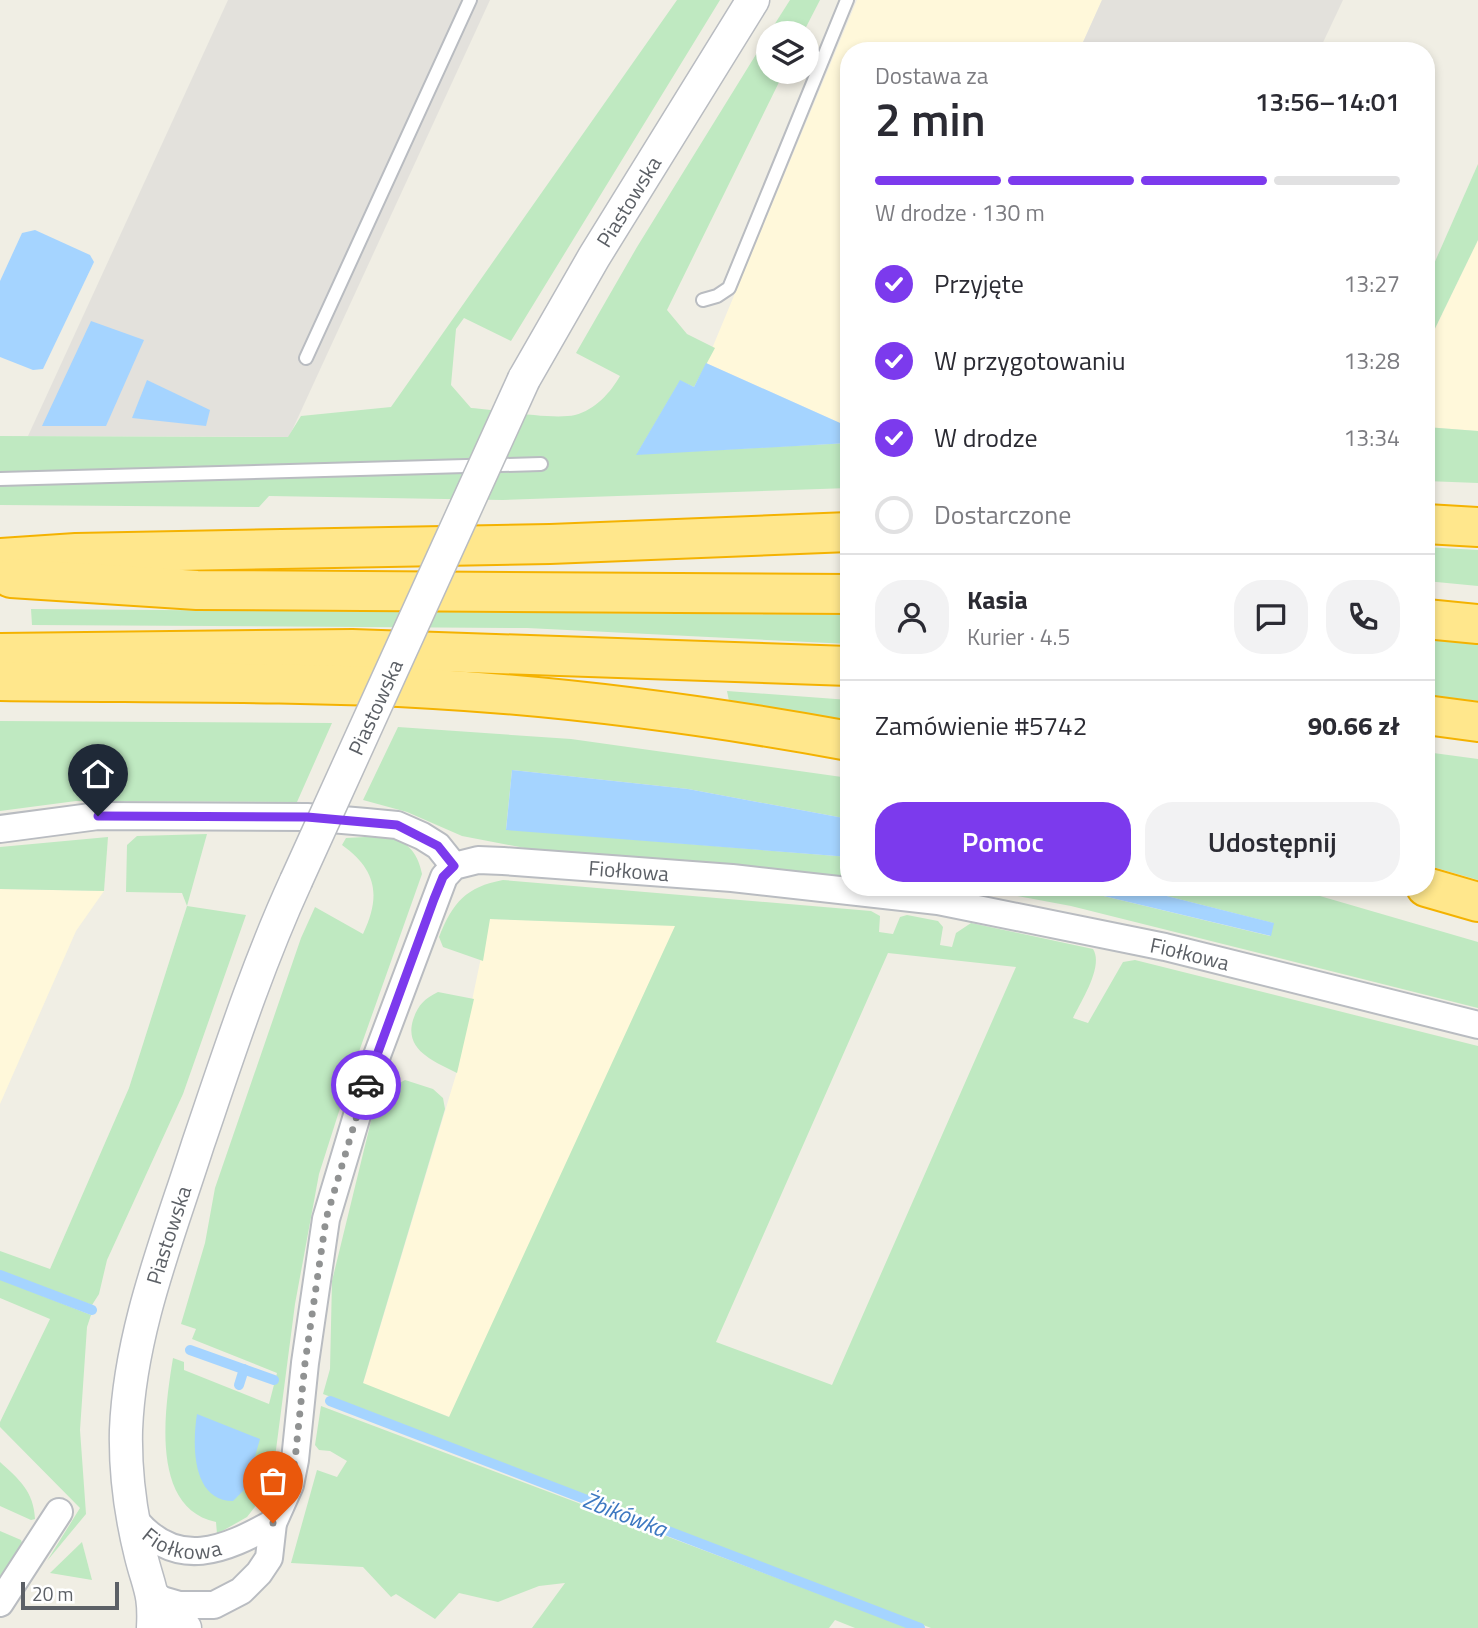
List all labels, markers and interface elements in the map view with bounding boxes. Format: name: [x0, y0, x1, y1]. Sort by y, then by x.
map controls: [756, 21, 819, 84]
button: layers: [756, 21, 819, 84]
text: Dostawa za: [875, 58, 988, 93]
text: 13:56–14:01: [1255, 82, 1400, 121]
text: 2 min: [875, 84, 986, 154]
street label: Piastowska: [588, 149, 669, 253]
text: W drodze · 130 m: [875, 195, 1045, 230]
text: Przyjęte: [934, 264, 1024, 303]
icon: check: [875, 265, 913, 303]
text: 13:27: [1343, 266, 1400, 301]
text: W przygotowaniu: [934, 341, 1125, 380]
icon: check: [875, 342, 913, 380]
text: 13:28: [1343, 343, 1400, 378]
text: W drodze: [934, 418, 1038, 457]
icon: check: [875, 419, 913, 457]
text: 13:34: [1343, 420, 1400, 455]
text: Dostarczone: [934, 495, 1071, 534]
button: person: [875, 580, 949, 654]
text: Kasia: [967, 580, 1028, 619]
button: chat: [1234, 580, 1308, 654]
button: phone: [1326, 580, 1400, 654]
text: Kurier · 4.5: [967, 619, 1070, 654]
street label: Piastowska: [339, 654, 411, 760]
text: Zamówienie #5742: [875, 706, 1087, 745]
text: 90.66 zł: [1308, 706, 1400, 745]
pin: [68, 744, 128, 816]
icon: home: [79, 755, 117, 793]
button: Pomoc: [875, 802, 1131, 882]
button: Udostępnij: [1145, 802, 1400, 882]
street label: Fiołkowa: [587, 851, 671, 889]
street label: Fiołkowa: [1147, 928, 1233, 979]
courier: [331, 1050, 401, 1120]
icon: car: [347, 1066, 385, 1104]
street label: Piastowska: [137, 1181, 199, 1288]
pin: [243, 1451, 303, 1523]
icon: bag: [254, 1462, 292, 1500]
water label: Żbikówka: [578, 1482, 673, 1546]
street label: Fiołkowa: [136, 1519, 225, 1567]
scale bar: [21, 1579, 119, 1611]
text: 20 m: [32, 1579, 73, 1608]

